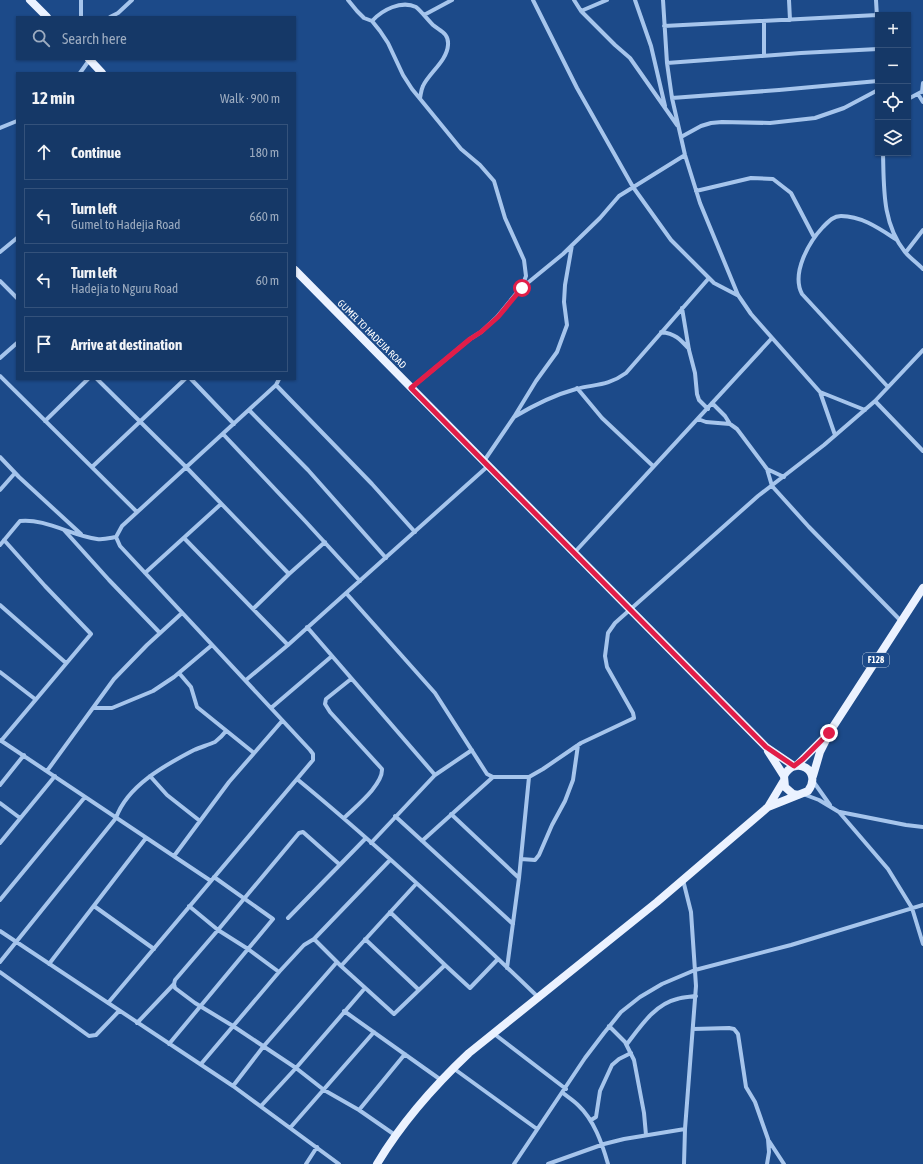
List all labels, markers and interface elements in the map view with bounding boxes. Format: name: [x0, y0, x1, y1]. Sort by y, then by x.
map controls: [875, 12, 911, 156]
button: +: [875, 12, 911, 48]
search box: [16, 16, 296, 60]
icon: search: [30, 27, 52, 49]
text: Search here: [62, 30, 127, 47]
button: −: [875, 48, 911, 84]
button: locate: [875, 84, 911, 120]
text: 12 min: [32, 88, 75, 108]
text: Walk · 900 m: [220, 91, 280, 106]
button: layers: [875, 120, 911, 156]
icon: ahead: [33, 141, 55, 163]
text: Continue: [71, 144, 121, 161]
text: 180 m: [250, 145, 279, 160]
text: Turn left: [71, 200, 117, 217]
icon: left: [33, 205, 55, 227]
text: 660 m: [250, 209, 279, 224]
text: Gumel to Hadejia Road: [71, 217, 180, 232]
text: Turn left: [71, 264, 117, 281]
icon: left: [33, 269, 55, 291]
text: 60 m: [256, 273, 279, 288]
route start: [513, 279, 531, 297]
text: Hadejia to Nguru Road: [71, 281, 178, 296]
street label: GUMEL TO HADEJIA ROAD: [335, 297, 409, 371]
icon: arrive: [33, 333, 55, 355]
text: Arrive at destination: [71, 336, 182, 353]
road number: F128: [863, 653, 889, 667]
route end: [820, 724, 838, 742]

